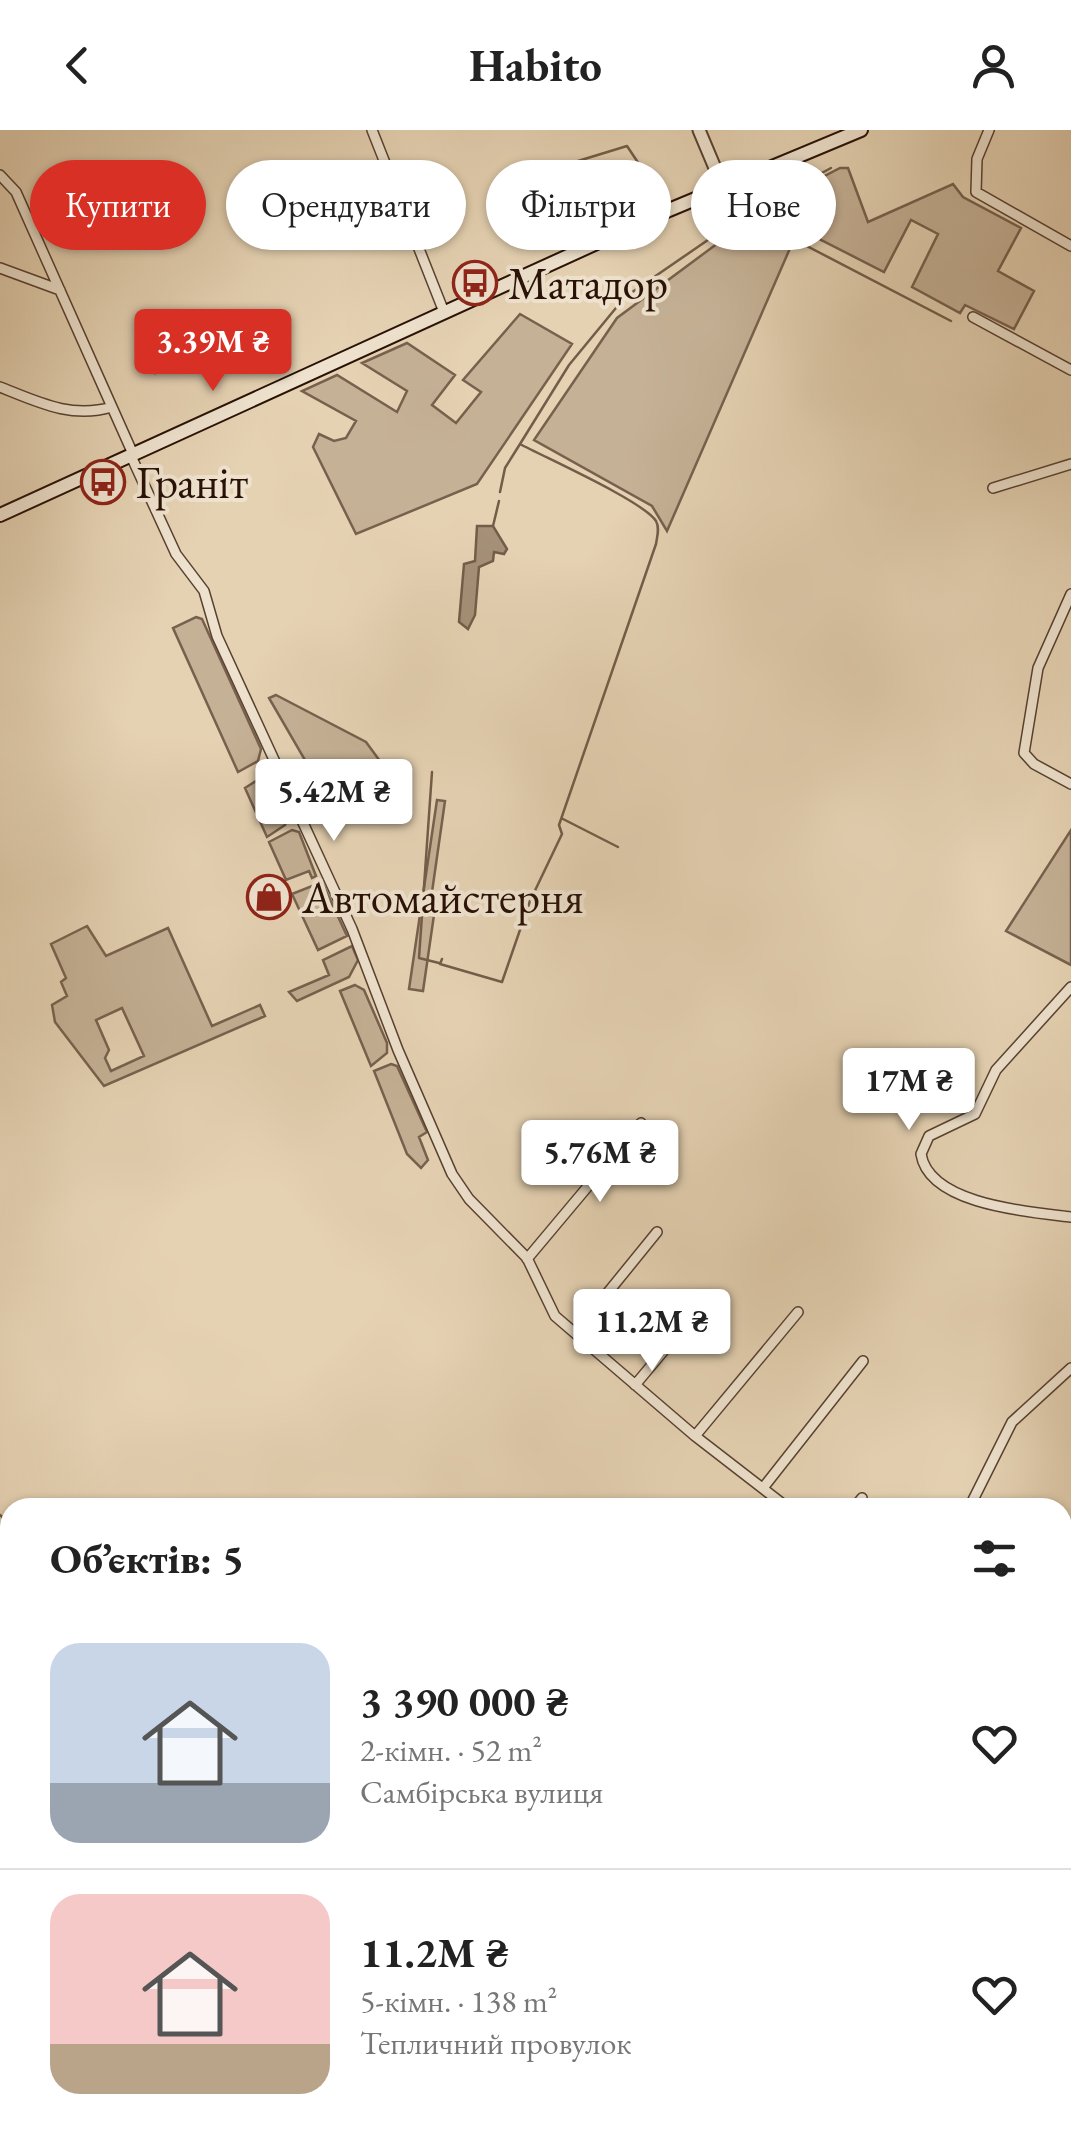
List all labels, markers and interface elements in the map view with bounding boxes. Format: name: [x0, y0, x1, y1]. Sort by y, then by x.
text: Habito: [469, 36, 602, 94]
icon: back: [50, 38, 105, 93]
icon: person: [966, 38, 1021, 93]
chip: Купити: [30, 160, 206, 250]
chip: Орендувати: [226, 160, 466, 250]
chip: Фільтри: [486, 160, 671, 250]
chip: Нове: [691, 160, 836, 250]
place label: Матадор: [508, 254, 668, 312]
bus stop icon: Матадор: [452, 260, 498, 306]
pin: 3.39M ₴: [121, 309, 305, 394]
text: 3.39M ₴: [156, 320, 270, 362]
place label: Граніт: [136, 453, 248, 511]
bus stop icon: Граніт: [80, 459, 126, 505]
pin: 5.42M ₴: [242, 759, 426, 844]
text: 5.42M ₴: [277, 770, 391, 812]
place label: Автомайстерня: [301, 868, 584, 926]
shop icon: Автомайстерня: [246, 874, 292, 920]
pin: 17M ₴: [839, 1048, 979, 1133]
text: 17M ₴: [865, 1059, 953, 1101]
pin: 5.76M ₴: [508, 1120, 692, 1205]
text: 5.76M ₴: [543, 1131, 657, 1173]
pin: 11.2M ₴: [560, 1289, 744, 1374]
text: 11.2M ₴: [595, 1300, 709, 1342]
text: Об’єктів: 5: [50, 1531, 244, 1586]
icon: filters: [967, 1531, 1022, 1586]
text: 3 390 000 ₴: [360, 1674, 569, 1729]
icon: home: [130, 1683, 250, 1803]
icon: heart: [967, 1716, 1022, 1771]
text: 2-кімн. · 52 m²: [360, 1729, 542, 1771]
text: Самбірська вулиця: [360, 1771, 603, 1813]
text: 11.2M ₴: [360, 1925, 509, 1980]
icon: home: [130, 1934, 250, 2054]
icon: heart: [967, 1967, 1022, 2022]
text: 5-кімн. · 138 m²: [360, 1980, 557, 2022]
text: Тепличний провулок: [360, 2022, 632, 2064]

